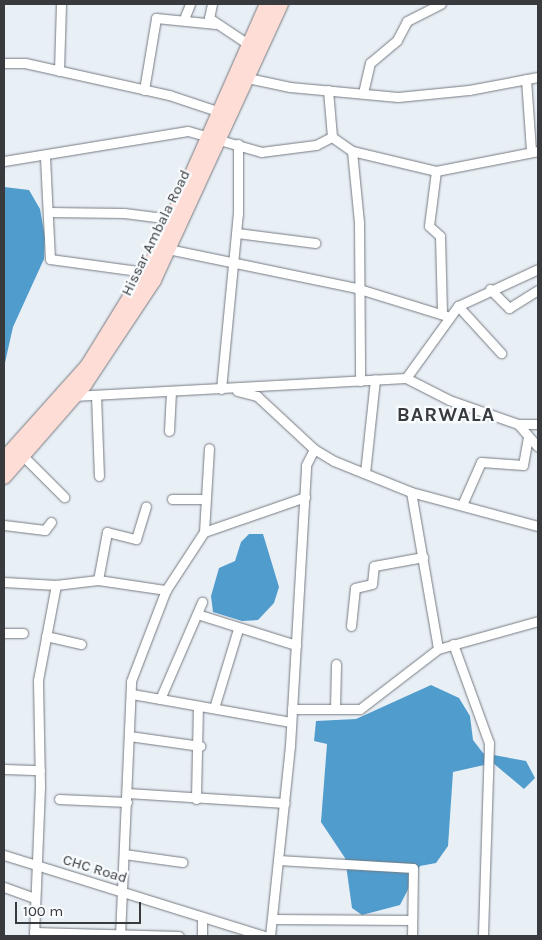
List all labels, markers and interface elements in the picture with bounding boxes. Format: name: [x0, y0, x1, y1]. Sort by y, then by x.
street label: Hissar Ambala Road: [118, 167, 194, 299]
district label: BARWALA: [396, 402, 496, 426]
street label: CHC Road: [61, 851, 129, 887]
scale bar: [18, 892, 144, 924]
text: 100 m: [23, 902, 63, 920]

